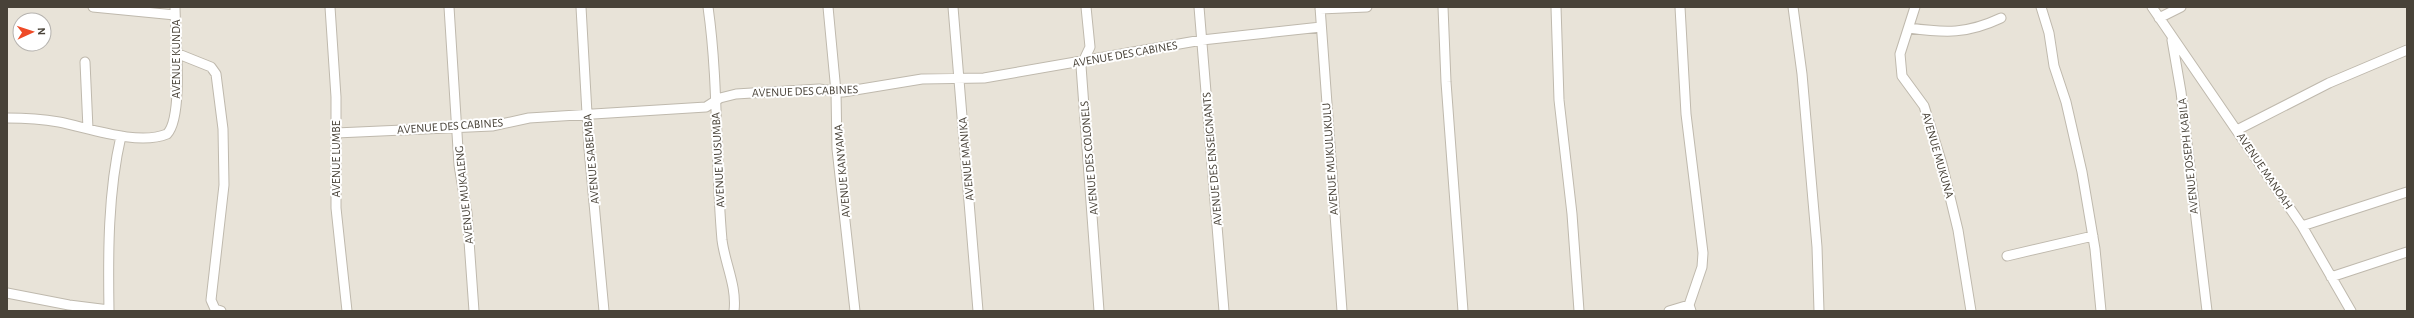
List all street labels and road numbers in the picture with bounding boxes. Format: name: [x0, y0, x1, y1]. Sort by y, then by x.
street label: AVENUE KUNDA: [170, 19, 182, 99]
street label: AVENUE DES CABINES: [1072, 39, 1179, 69]
street label: AVENUE DES CABINES: [752, 83, 859, 99]
street label: AVENUE DES ENSEIGNANTS: [1200, 91, 1224, 226]
street label: AVENUE JOSEPH KABILA: [2176, 97, 2200, 215]
street label: AVENUE DES COLONELS: [1078, 100, 1100, 216]
street label: AVENUE MUKULUKULU: [1320, 102, 1340, 216]
street label: AVENUE MUKUNA: [1920, 111, 1956, 199]
street label: AVENUE MUSUMBA: [710, 112, 726, 208]
street label: AVENUE SABEMBA: [581, 113, 601, 205]
street label: AVENUE DES CABINES: [397, 116, 504, 136]
street label: AVENUE MANIKA: [956, 117, 976, 201]
street label: AVENUE LUMBE: [330, 120, 342, 197]
street label: AVENUE KANYAMA: [832, 124, 852, 218]
street label: AVENUE MANOAH: [2235, 130, 2295, 212]
street label: AVENUE MUKALENG: [453, 145, 475, 245]

